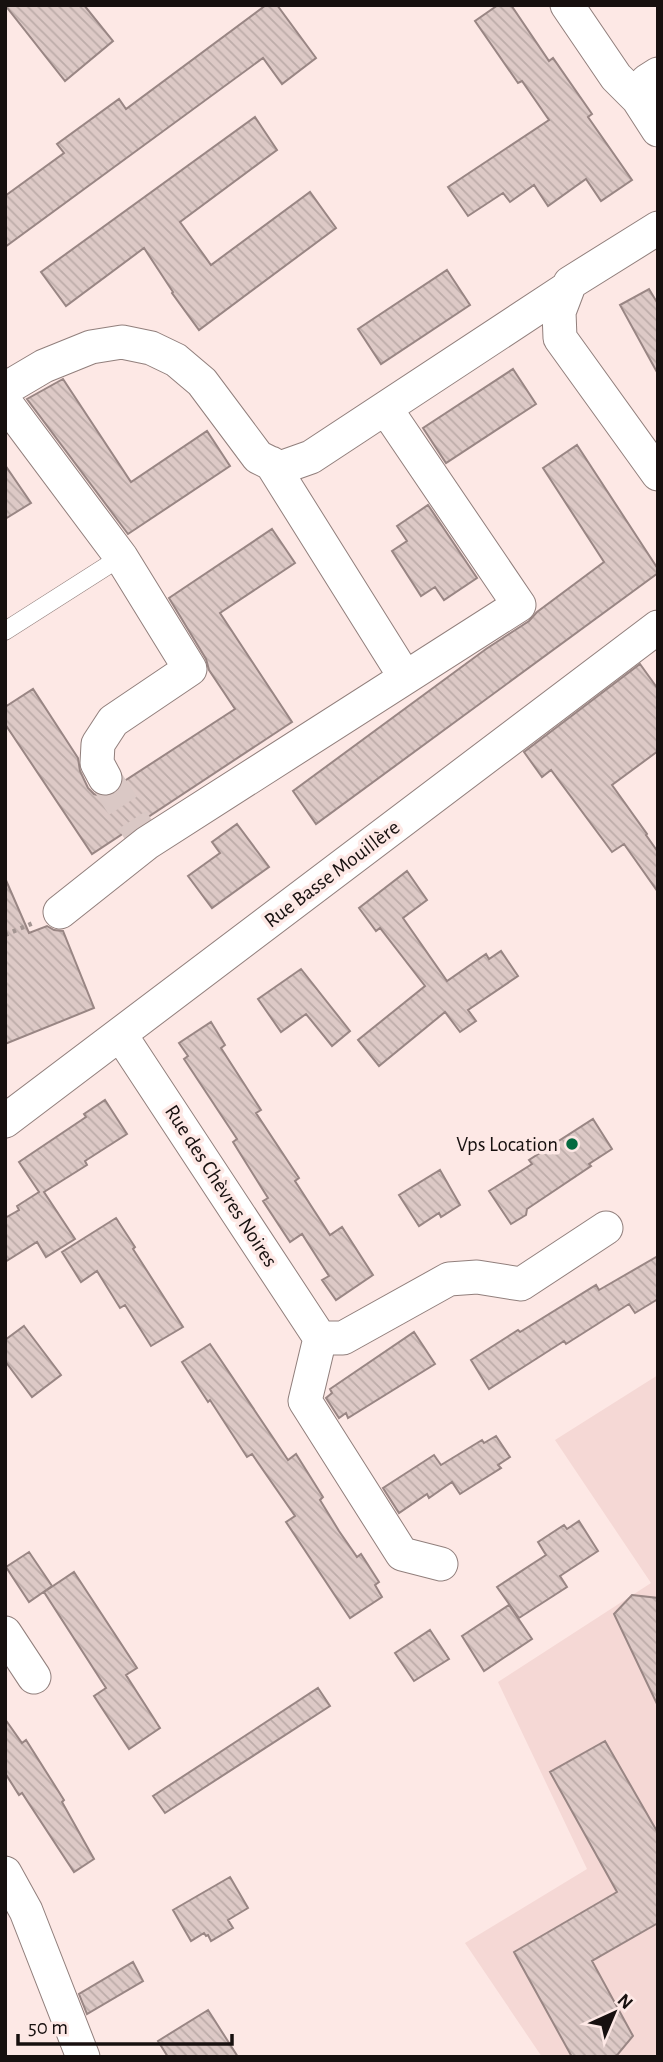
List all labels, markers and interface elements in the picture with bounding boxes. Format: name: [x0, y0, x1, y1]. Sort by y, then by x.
street label: Rue Basse Mouillère: [260, 816, 404, 932]
street label: Rue des Chèvres Noires: [161, 1101, 281, 1271]
place label: Vps Location: [456, 1134, 558, 1155]
marker: Vps Location: [564, 1136, 580, 1152]
north arrow: [579, 1978, 649, 2048]
text: N: [613, 1990, 636, 2013]
scale bar: [18, 2002, 231, 2046]
text: 50 m: [28, 2017, 68, 2038]

